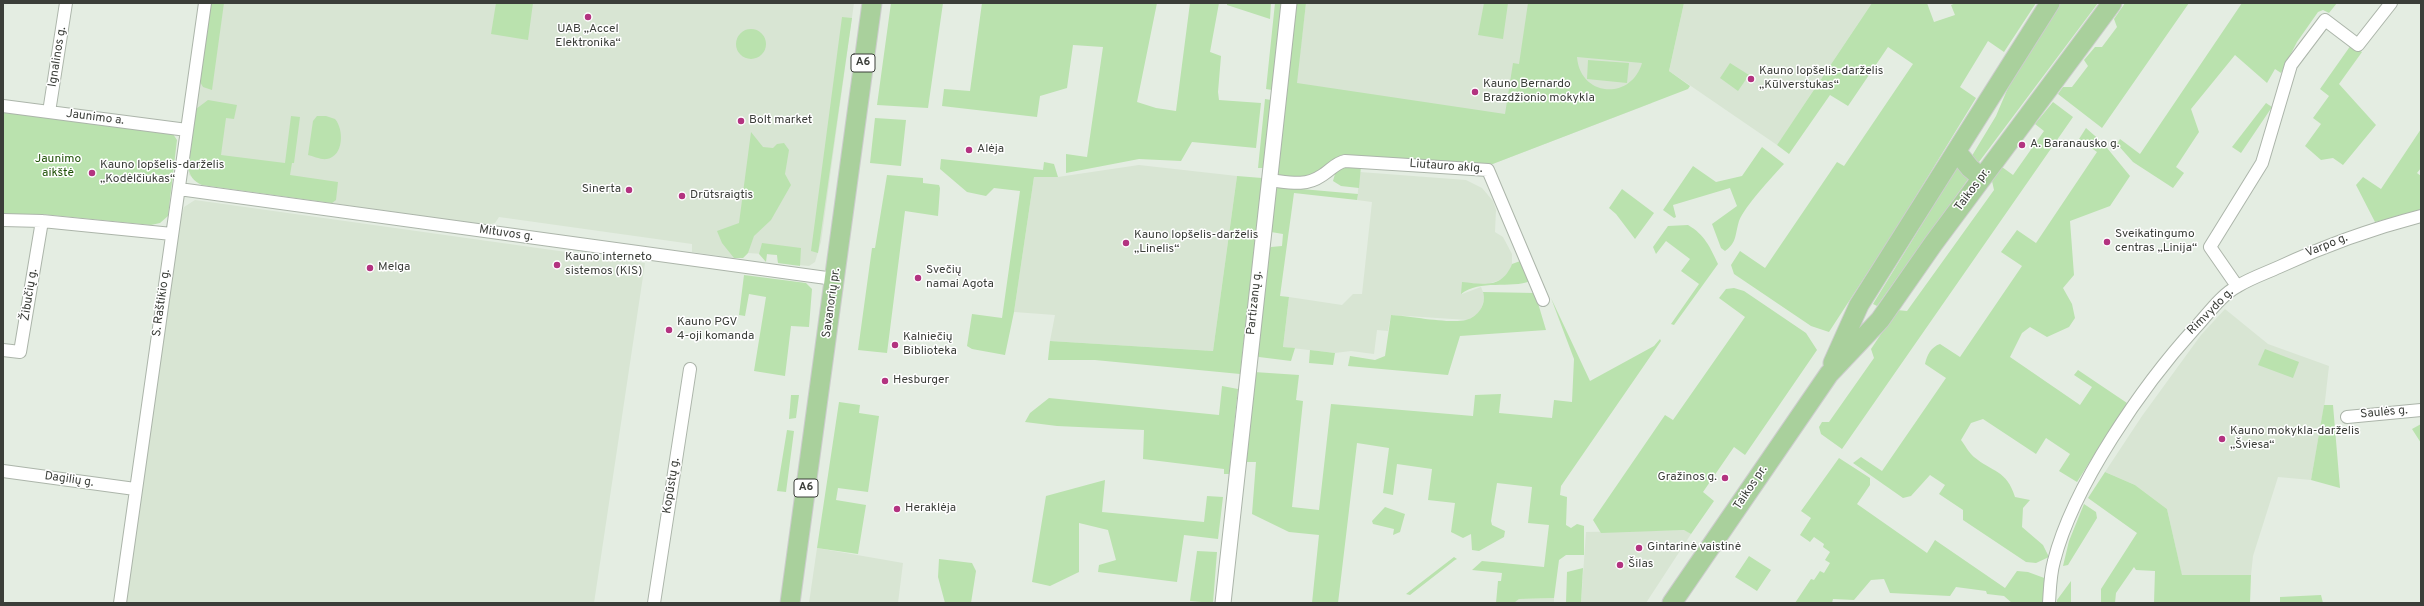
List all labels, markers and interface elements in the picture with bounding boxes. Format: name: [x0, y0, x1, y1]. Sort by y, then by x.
marker: UAB „Accel Elektronika“: [583, 12, 593, 22]
place label: UAB „Accel Elektronika“: [555, 23, 621, 51]
street label: Ignalinos g.: [46, 26, 70, 88]
road number: A6: [851, 54, 875, 72]
place label: Kauno lopšelis-darželis „Kūlverstukas“: [1759, 65, 1883, 93]
marker: Kauno lopšelis-darželis „Kūlverstukas“: [1746, 74, 1756, 84]
place label: Kauno Bernardo Brazdžionio mokykla: [1483, 78, 1595, 106]
marker: Kauno Bernardo Brazdžionio mokykla: [1470, 87, 1480, 97]
street label: Jaunimo a.: [65, 107, 125, 129]
place label: Bolt market: [749, 114, 812, 128]
marker: Bolt market: [736, 116, 746, 126]
place label: A. Baranausko g.: [2030, 138, 2119, 152]
marker: A. Baranausko g.: [2017, 140, 2027, 150]
place label: Alėja: [977, 143, 1004, 157]
marker: Alėja: [964, 145, 974, 155]
park label: Jaunimo aikštė: [35, 153, 81, 181]
street label: Liutauro aklg.: [1409, 157, 1483, 177]
place label: Kauno lopšelis-darželis „Kodėlčiukas“: [100, 159, 224, 187]
street label: Taikos pr.: [1952, 166, 1994, 214]
marker: Kauno lopšelis-darželis „Kodėlčiukas“: [87, 168, 97, 178]
place label: Sinerta: [582, 183, 621, 197]
marker: Sinerta: [624, 185, 634, 195]
place label: Drūtsraigtis: [690, 189, 753, 203]
marker: Drūtsraigtis: [677, 191, 687, 201]
street label: Mituvos g.: [478, 223, 534, 245]
place label: Sveikatingumo centras „Linija“: [2115, 228, 2197, 256]
place label: Kauno lopšelis-darželis „Linelis“: [1134, 229, 1258, 257]
street label: Varpo g.: [2304, 231, 2350, 261]
marker: Sveikatingumo centras „Linija“: [2102, 237, 2112, 247]
marker: Kauno lopšelis-darželis „Linelis“: [1121, 238, 1131, 248]
place label: Kauno interneto sistemos (KIS): [565, 251, 652, 279]
marker: Kauno interneto sistemos (KIS): [552, 260, 562, 270]
place label: Melga: [378, 261, 410, 275]
marker: Melga: [365, 263, 375, 273]
place label: Svečių namai Agota: [926, 264, 994, 292]
street label: Savanorių pr.: [820, 267, 844, 339]
street label: Žibučių g.: [19, 268, 41, 322]
street label: S. Raštikio g.: [150, 268, 174, 338]
street label: Partizanų g.: [1244, 270, 1266, 336]
marker: Svečių namai Agota: [913, 273, 923, 283]
street label: Rimvydo g.: [2185, 286, 2237, 338]
place label: Kauno PGV 4-oji komanda: [677, 316, 754, 344]
marker: Kauno PGV 4-oji komanda: [664, 325, 674, 335]
place label: Kalniečių Biblioteka: [903, 331, 957, 359]
marker: Kalniečių Biblioteka: [890, 340, 900, 350]
place label: Hesburger: [893, 374, 949, 388]
marker: Hesburger: [880, 376, 890, 386]
street label: Saulės g.: [2360, 404, 2408, 422]
place label: Kauno mokykla-darželis „Šviesa“: [2230, 425, 2360, 453]
marker: Kauno mokykla-darželis „Šviesa“: [2217, 434, 2227, 444]
street label: Kopūstų g.: [660, 457, 684, 515]
street label: Taikos pr.: [1731, 463, 1771, 513]
street label: Dagilių g.: [44, 469, 94, 491]
place label: Gražinos g.: [1658, 471, 1717, 485]
marker: Gražinos g.: [1720, 473, 1730, 483]
road number: A6: [794, 479, 818, 497]
place label: Heraklėja: [905, 502, 956, 516]
marker: Heraklėja: [892, 504, 902, 514]
place label: Gintarinė vaistinė: [1647, 541, 1741, 555]
marker: Gintarinė vaistinė: [1634, 543, 1644, 553]
place label: Šilas: [1628, 558, 1653, 572]
marker: Šilas: [1615, 560, 1625, 570]

